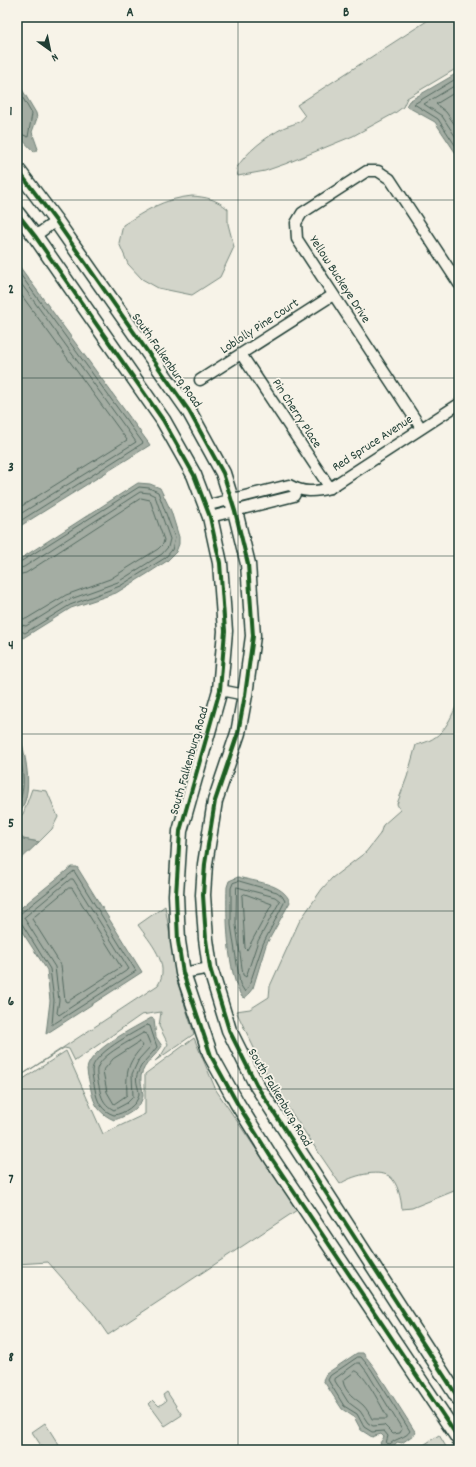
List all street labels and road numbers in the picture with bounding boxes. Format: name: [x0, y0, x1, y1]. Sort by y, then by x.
street label: Yellow Buckeye Drive: [304, 233, 375, 328]
street label: Loblolly Pine Court: [217, 294, 303, 360]
street label: South Falkenburg Road: [126, 310, 206, 412]
street label: Pin Cherry Place: [266, 376, 326, 453]
street label: Red Spruce Avenue: [329, 411, 417, 477]
street label: South Falkenburg Road: [165, 705, 215, 817]
street label: South Falkenburg Road: [242, 1045, 316, 1151]

